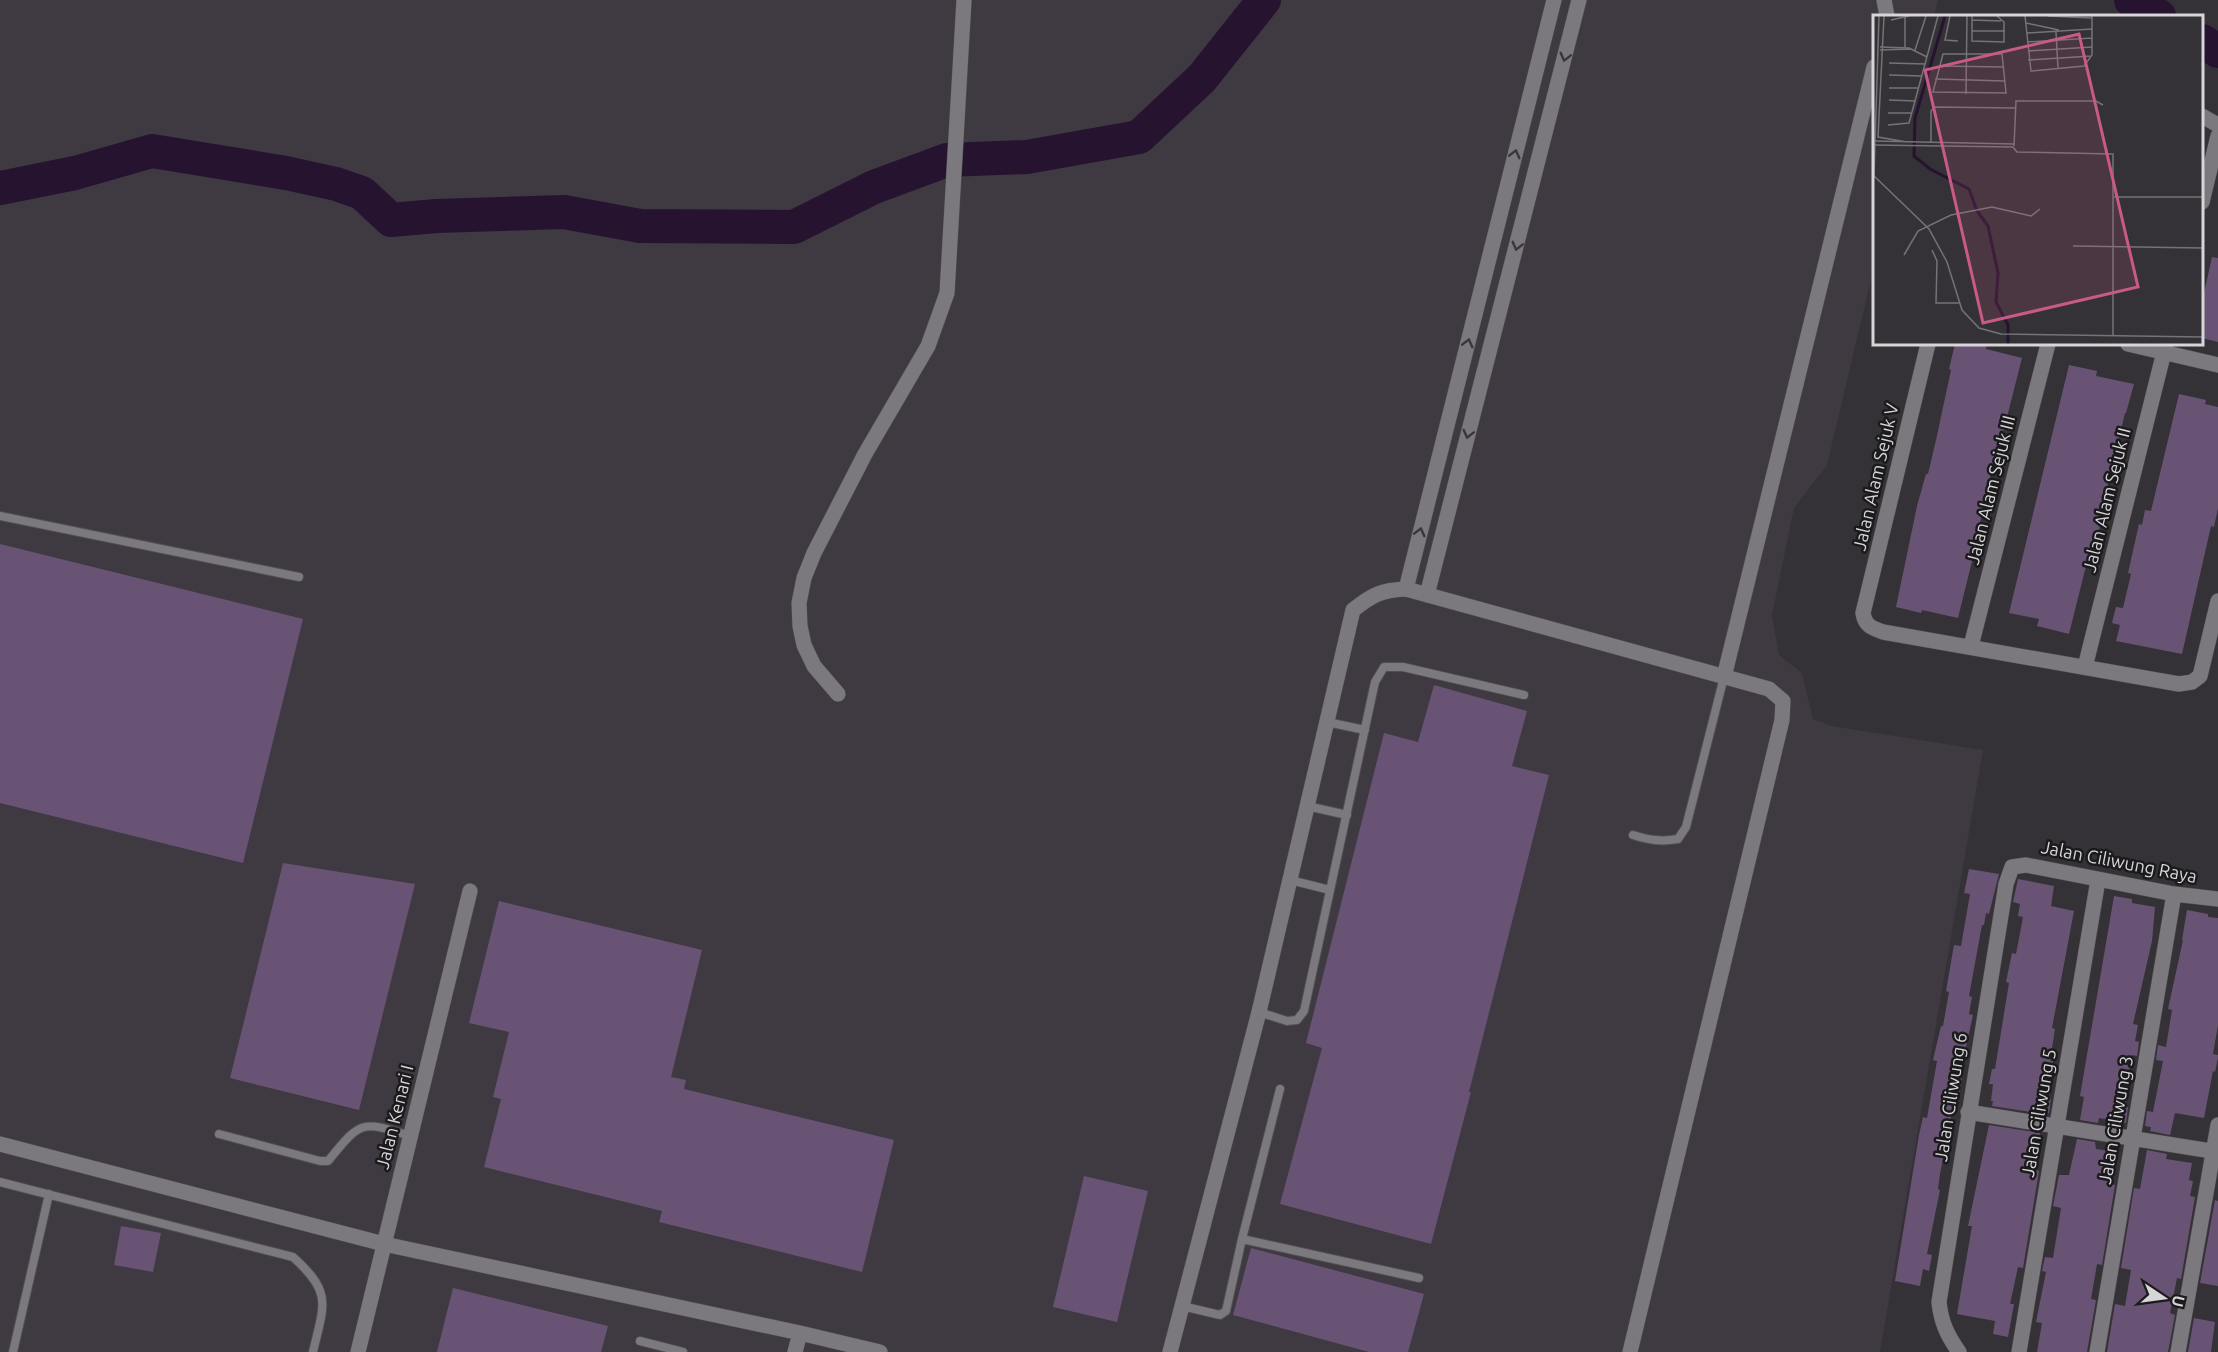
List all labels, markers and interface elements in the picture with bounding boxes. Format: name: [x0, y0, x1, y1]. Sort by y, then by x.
inset map: [1873, 15, 2203, 345]
one-way arrow: [1560, 51, 1572, 61]
one-way arrow: [1508, 149, 1521, 159]
one-way arrow: [1511, 240, 1524, 250]
one-way arrow: [1460, 338, 1473, 348]
street label: Jalan Alam Sejuk V: [1848, 401, 1902, 552]
street label: Jalan Alam Sejuk III: [1962, 413, 2018, 566]
street label: Jalan Alam Sejuk II: [2078, 425, 2134, 574]
one-way arrow: [1463, 429, 1476, 439]
one-way arrow: [1413, 527, 1426, 537]
street label: Jalan Ciliwung Raya: [2040, 836, 2199, 886]
street label: Jalan Ciliwung 6: [1930, 1031, 1970, 1163]
street label: Jalan Ciliwung 5: [2017, 1047, 2059, 1179]
street label: Jalan Ciliwung 3: [2094, 1054, 2136, 1186]
street label: Jalan Kenari I: [371, 1063, 417, 1171]
north arrow: [2134, 1268, 2194, 1328]
text: U: [2169, 1294, 2189, 1309]

